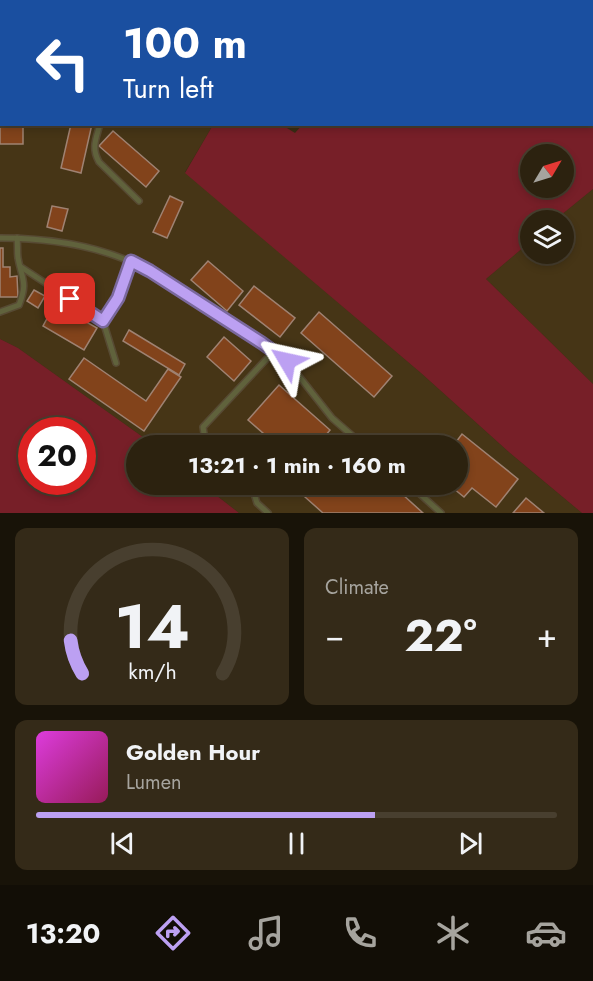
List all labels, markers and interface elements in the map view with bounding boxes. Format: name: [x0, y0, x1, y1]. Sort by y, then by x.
text: 100 m: [123, 13, 247, 74]
icon: left: [24, 24, 102, 102]
text: Turn left: [123, 69, 213, 108]
north arrow: [520, 144, 574, 198]
map controls: [520, 144, 574, 264]
button: layers: [520, 210, 574, 264]
pin: [44, 273, 95, 324]
icon: arrive: [53, 282, 86, 315]
position arrow: [255, 329, 319, 393]
speed limit sign: 20: [18, 417, 96, 495]
text: 13:21 · 1 min · 160 m: [188, 449, 406, 481]
text: Climate: [325, 573, 389, 602]
text: 14: [114, 581, 190, 671]
text: 22°: [404, 603, 477, 668]
text: −: [325, 612, 344, 659]
text: +: [537, 612, 557, 659]
text: km/h: [128, 656, 176, 687]
text: Golden Hour: [126, 736, 260, 768]
text: Lumen: [126, 768, 182, 797]
icon: previous: [106, 827, 139, 860]
icon: pause: [280, 827, 313, 860]
icon: next: [454, 827, 487, 860]
icon: directions: [152, 912, 194, 954]
icon: music: [245, 912, 287, 954]
icon: phone: [339, 912, 381, 954]
icon: climate: [432, 912, 474, 954]
icon: car: [525, 912, 567, 954]
text: 13:20: [26, 914, 100, 953]

